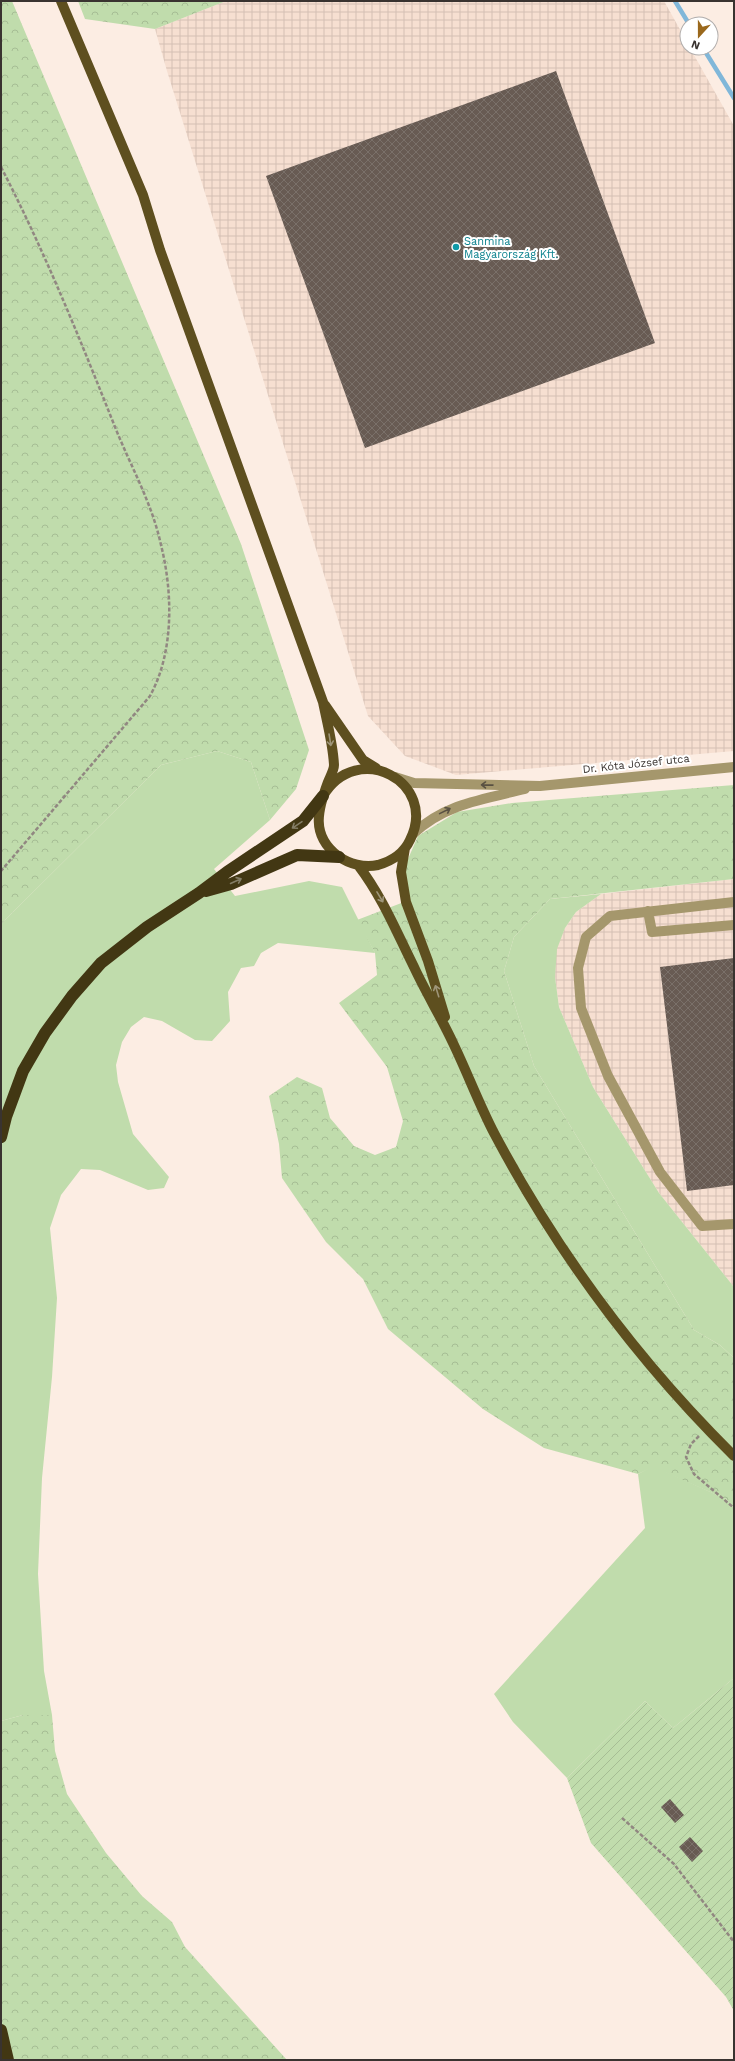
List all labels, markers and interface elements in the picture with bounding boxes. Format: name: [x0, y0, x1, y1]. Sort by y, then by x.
north arrow: [679, 16, 719, 56]
text: N: [689, 37, 702, 52]
place label: Sanmina Magyarország Kft.: [464, 235, 558, 261]
marker: Sanmina Magyarország Kft.: [451, 242, 461, 252]
one-way arrow: [326, 733, 334, 746]
street label: Dr. Kóta József utca: [582, 752, 690, 776]
one-way arrow: [481, 781, 494, 789]
one-way arrow: [438, 807, 450, 814]
one-way arrow: [292, 821, 303, 829]
one-way arrow: [230, 877, 242, 884]
one-way arrow: [377, 891, 385, 903]
one-way arrow: [433, 985, 440, 998]

